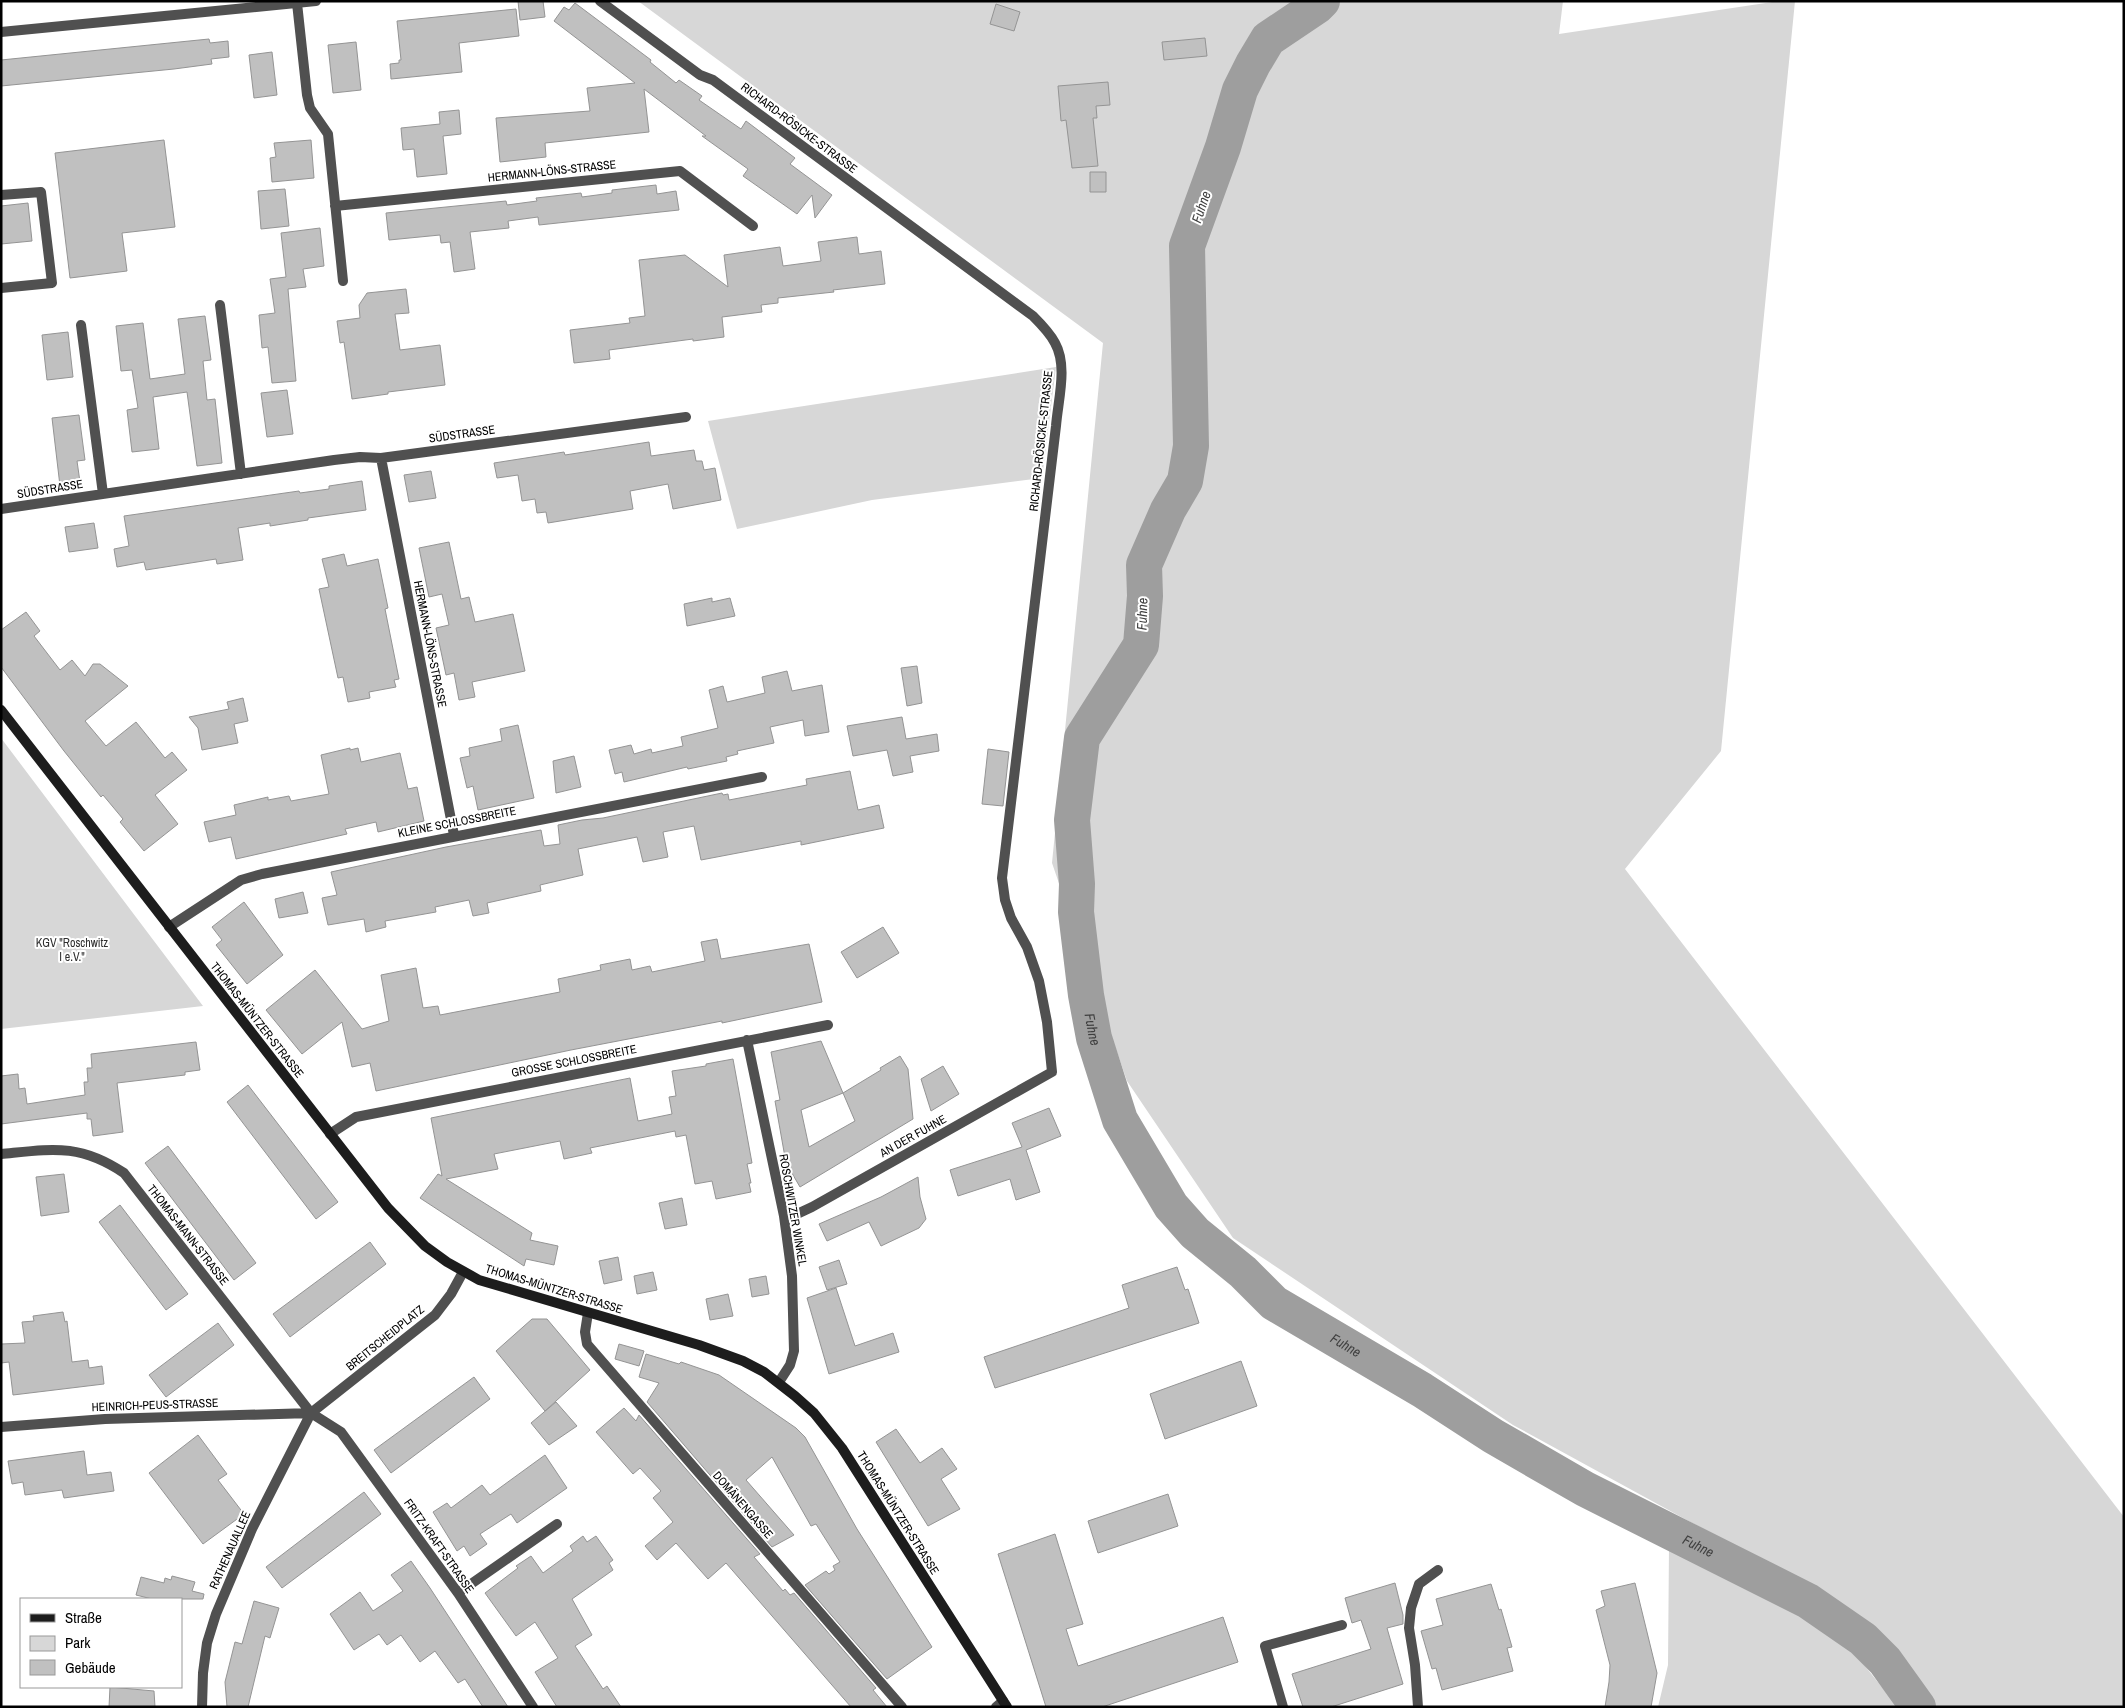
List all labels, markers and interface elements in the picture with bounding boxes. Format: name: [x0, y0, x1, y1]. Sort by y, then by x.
street label: RICHARD-RÖSICKE-STRASSE: [738, 78, 861, 177]
street label: HERMANN-LÖNS-STRASSE: [487, 155, 617, 186]
water label: Fuhne: [1187, 189, 1215, 225]
street label: RICHARD-RÖSICKE-STRASSE: [1025, 370, 1056, 512]
street label: SÜDSTRASSE: [428, 420, 496, 447]
street label: SÜDSTRASSE: [16, 475, 84, 502]
street label: HERMANN-LÖNS-STRASSE: [410, 579, 451, 709]
water label: Fuhne: [1132, 597, 1152, 631]
street label: KLEINE SCHLOSSBREITE: [396, 803, 518, 841]
park label: KGV "Roschwitz I e.V.": [36, 935, 108, 965]
street label: THOMAS-MÜNTZER-STRASSE: [207, 958, 308, 1081]
water label: Fuhne: [1081, 1012, 1105, 1048]
street label: GROSSE SCHLOSSBREITE: [510, 1041, 638, 1081]
street label: AN DER FUHNE: [876, 1111, 949, 1161]
street label: ROSCHWITZER WINKEL: [775, 1153, 811, 1268]
street label: THOMAS-MANN-STRASSE: [144, 1181, 232, 1289]
street label: THOMAS-MÜNTZER-STRASSE: [483, 1260, 625, 1318]
street label: BREITSCHEIDPLATZ: [343, 1302, 427, 1374]
water label: Fuhne: [1327, 1329, 1364, 1361]
street label: HEINRICH-PEUS-STRASSE: [91, 1395, 219, 1415]
street label: THOMAS-MÜNTZER-STRASSE: [853, 1448, 943, 1578]
street label: DOMÄNENGASSE: [709, 1468, 777, 1542]
street label: FRITZ-KRAFT-STRASSE: [400, 1496, 478, 1596]
street label: RATHENAUALLEE: [206, 1508, 254, 1592]
water label: Fuhne: [1680, 1531, 1717, 1561]
legend: [20, 1598, 182, 1688]
text: Straße: [65, 1607, 102, 1628]
text: Park: [65, 1632, 91, 1653]
text: Gebäude: [65, 1657, 116, 1678]

